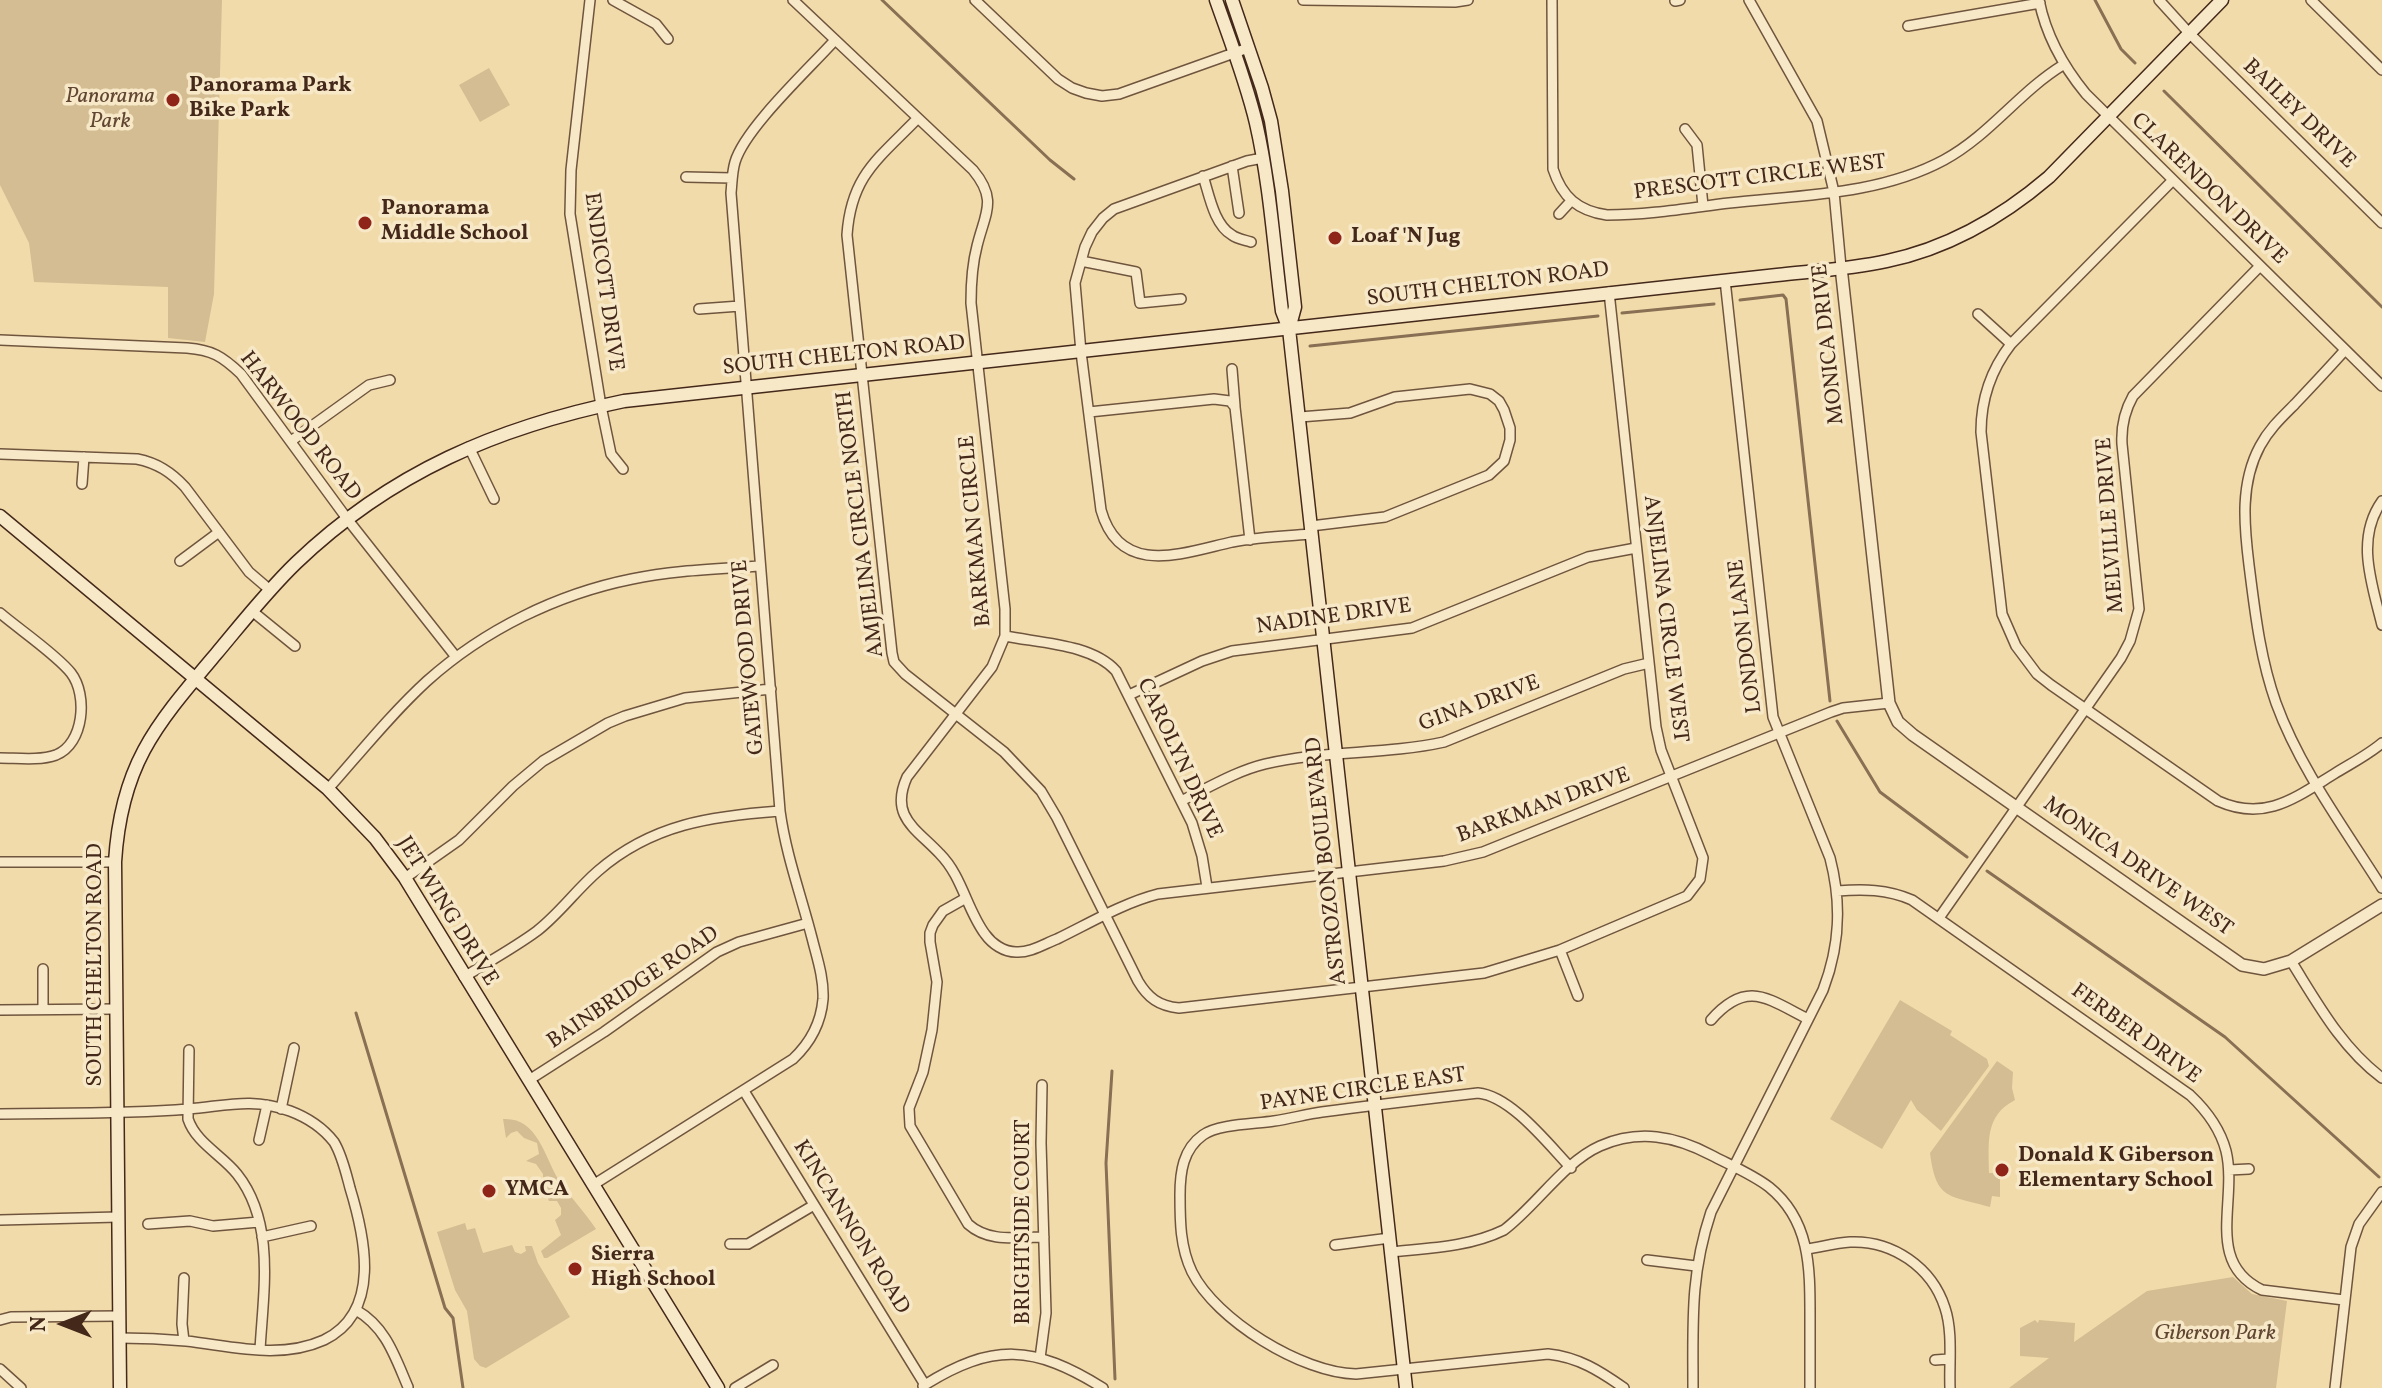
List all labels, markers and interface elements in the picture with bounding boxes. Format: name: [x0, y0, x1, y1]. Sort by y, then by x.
street label: BAILEY DRIVE: [2236, 54, 2360, 176]
place label: Panorama Park Bike Park: [189, 74, 352, 126]
park label: Panorama Park: [65, 85, 155, 136]
marker: Panorama Park Bike Park: [164, 91, 182, 109]
street label: CLARENDON DRIVE: [2124, 109, 2292, 271]
street label: PRESCOTT CIRCLE WEST: [1632, 150, 1888, 208]
street label: ENDICOTT DRIVE: [576, 191, 628, 373]
place label: Panorama Middle School: [381, 197, 528, 248]
marker: Panorama Middle School: [356, 214, 374, 232]
place label: Loaf 'N Jug: [1351, 225, 1460, 251]
marker: Loaf 'N Jug: [1326, 229, 1344, 247]
street label: SOUTH CHELTON ROAD: [1365, 258, 1611, 314]
street label: MONICA DRIVE: [1808, 262, 1852, 426]
street label: SOUTH CHELTON ROAD: [721, 331, 967, 383]
street label: HARWOOD ROAD: [233, 347, 365, 507]
street label: AMJELINA CIRCLE NORTH: [833, 389, 891, 659]
street label: BARKMAN CIRCLE: [955, 434, 999, 628]
street label: MELVILLE DRIVE: [2093, 436, 2131, 614]
street label: ANJELINA CIRCLE WEST: [1636, 494, 1692, 744]
street label: LONDON LANE: [1724, 557, 1770, 715]
street label: GATEWOOD DRIVE: [728, 558, 772, 756]
street label: NADINE DRIVE: [1255, 594, 1413, 642]
street label: GINA DRIVE: [1416, 671, 1544, 739]
street label: CAROLYN DRIVE: [1129, 675, 1227, 843]
street label: ASTROZON BOULEVARD: [1302, 736, 1354, 986]
street label: BARKMAN DRIVE: [1454, 763, 1634, 851]
street label: MONICA DRIVE WEST: [2037, 793, 2237, 943]
street label: JET WING DRIVE: [389, 832, 503, 992]
street label: SOUTH CHELTON ROAD: [84, 843, 110, 1087]
street label: BAINBRIDGE ROAD: [543, 922, 725, 1056]
street label: FERBER DRIVE: [2065, 979, 2205, 1091]
street label: PAYNE CIRCLE EAST: [1258, 1063, 1468, 1119]
street label: BRIGHTSIDE COURT: [1012, 1119, 1038, 1325]
street label: KINCANNON ROAD: [786, 1136, 914, 1320]
place label: Donald K Giberson Elementary School: [2018, 1144, 2214, 1196]
marker: Donald K Giberson Elementary School: [1993, 1161, 2011, 1179]
place label: YMCA: [505, 1178, 569, 1204]
marker: YMCA: [480, 1182, 498, 1200]
place label: Sierra High School: [591, 1243, 716, 1294]
marker: Sierra High School: [566, 1260, 584, 1278]
north arrow: [24, 1284, 104, 1364]
text: N: [24, 1316, 55, 1332]
park label: Giberson Park: [2154, 1322, 2276, 1348]

